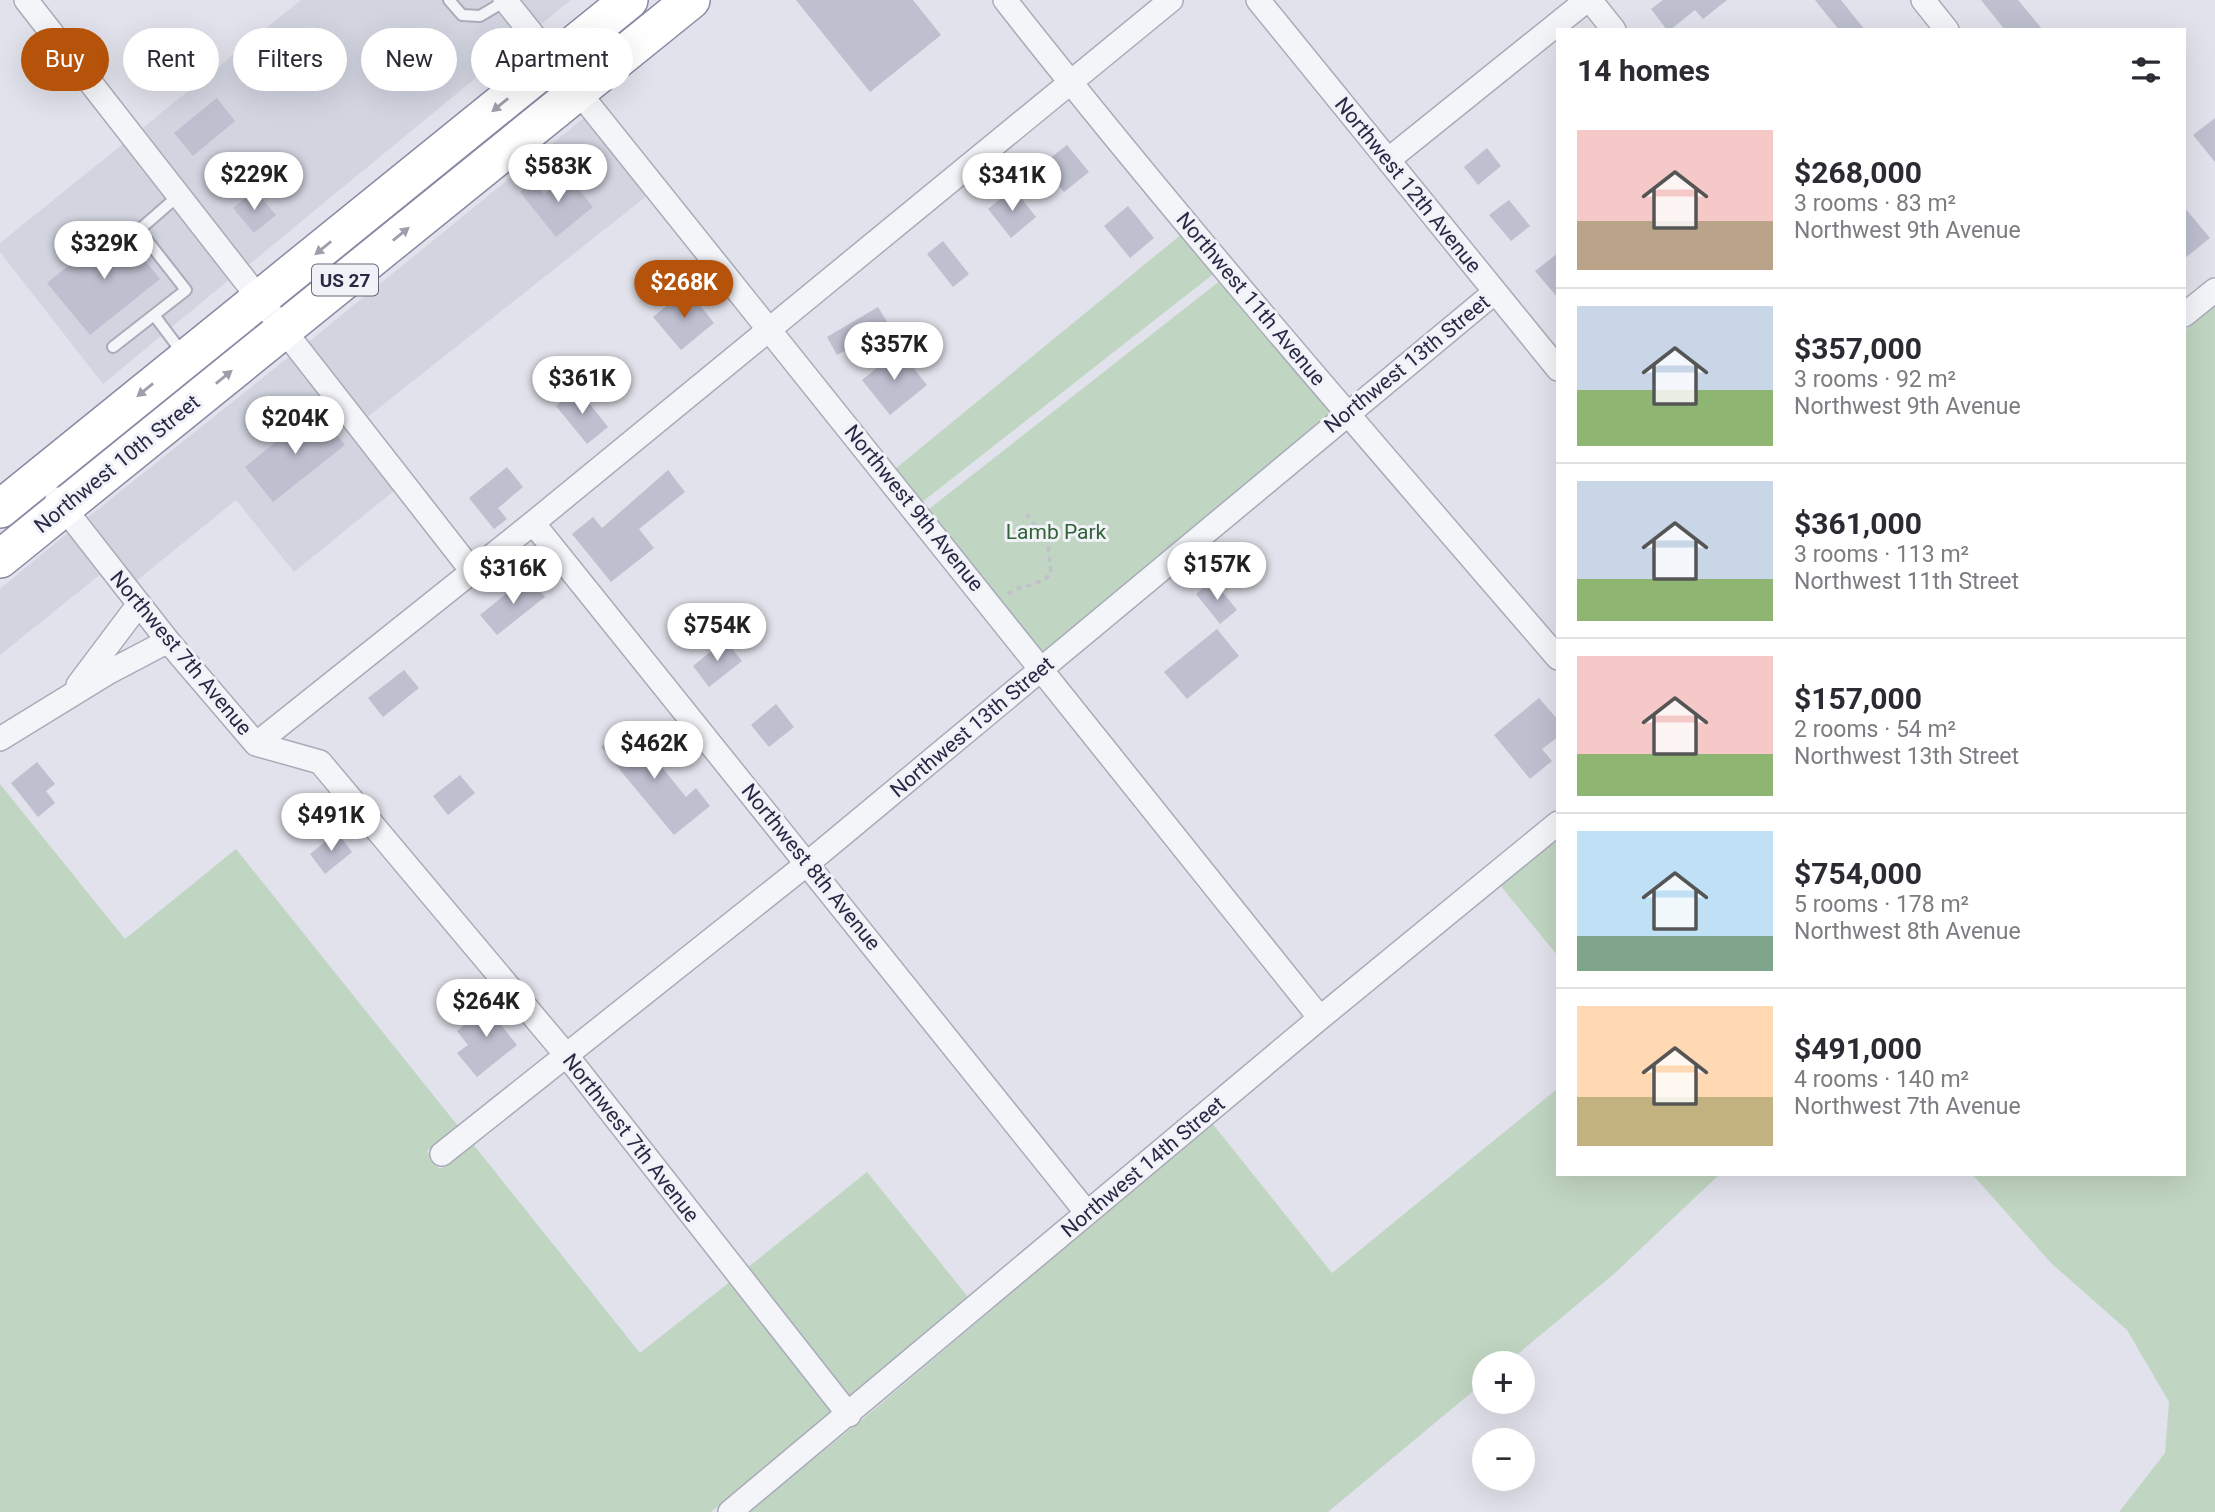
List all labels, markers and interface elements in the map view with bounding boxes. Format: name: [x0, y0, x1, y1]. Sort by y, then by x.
chip: Buy: [21, 28, 109, 91]
chip: Rent: [123, 28, 219, 91]
chip: Filters: [233, 28, 347, 91]
chip: New: [361, 28, 457, 91]
chip: Apartment: [471, 28, 633, 91]
icon: filters: [2127, 51, 2165, 89]
text: 14 homes: [1577, 53, 1710, 88]
street label: Northwest 12th Avenue: [1330, 92, 1486, 278]
one-way arrow: [491, 97, 509, 112]
pin: $583K: [509, 144, 607, 204]
pin: $229K: [205, 152, 303, 212]
text: $583K: [524, 153, 592, 180]
pin: $341K: [963, 154, 1061, 213]
text: $268,000: [1794, 155, 1922, 190]
icon: home: [1633, 158, 1717, 242]
text: $229K: [220, 161, 288, 188]
text: $341K: [978, 162, 1046, 189]
text: 3 rooms · 83 m²: [1794, 190, 1956, 217]
street label: Northwest 11th Avenue: [1171, 207, 1331, 391]
text: Northwest 9th Avenue: [1794, 217, 2021, 244]
pin: $329K: [55, 222, 153, 281]
one-way arrow: [392, 227, 410, 242]
text: $329K: [70, 230, 138, 257]
one-way arrow: [314, 240, 332, 255]
pin: $268K: [635, 260, 733, 320]
road number: US 27: [312, 264, 378, 296]
text: $268K: [650, 269, 718, 296]
street label: Northwest 13th Street: [1320, 290, 1495, 438]
pin: $357K: [845, 322, 943, 382]
text: $357K: [860, 331, 928, 358]
text: $357,000: [1794, 331, 1922, 366]
icon: home: [1633, 334, 1717, 418]
pin: $361K: [533, 356, 631, 416]
text: $361K: [548, 365, 616, 392]
text: 3 rooms · 92 m²: [1794, 366, 1956, 393]
one-way arrow: [215, 370, 233, 385]
one-way arrow: [137, 382, 154, 397]
street label: Northwest 10th Street: [30, 390, 205, 538]
text: Northwest 9th Avenue: [1794, 393, 2021, 420]
pin: $204K: [246, 396, 344, 456]
text: $204K: [261, 405, 329, 432]
street label: Northwest 9th Avenue: [840, 420, 988, 596]
text: $361,000: [1794, 506, 1922, 541]
icon: home: [1633, 509, 1717, 593]
park label: Lamb Park: [1006, 520, 1107, 544]
text: 3 rooms · 113 m²: [1794, 541, 1969, 568]
pin: $157K: [1168, 542, 1266, 602]
pin: $316K: [464, 546, 562, 606]
text: $157K: [1183, 551, 1251, 578]
text: $316K: [479, 555, 547, 582]
street label: Northwest 7th Avenue: [105, 566, 257, 740]
text: Northwest 11th Street: [1794, 568, 2019, 595]
pin: $754K: [668, 604, 766, 663]
text: $754K: [683, 612, 751, 639]
street label: Northwest 13th Street: [886, 652, 1059, 802]
text: $157,000: [1794, 681, 1922, 716]
icon: home: [1633, 684, 1717, 768]
text: 2 rooms · 54 m²: [1794, 716, 1956, 743]
pin: $462K: [605, 722, 703, 781]
text: $462K: [620, 730, 688, 757]
text: Northwest 13th Street: [1794, 743, 2019, 770]
street label: Northwest 8th Avenue: [737, 779, 885, 955]
pin: $491K: [282, 794, 380, 853]
text: $491K: [297, 802, 365, 829]
text: $754,000: [1794, 856, 1922, 891]
icon: home: [1633, 859, 1717, 943]
text: 5 rooms · 178 m²: [1794, 891, 1969, 918]
text: Northwest 8th Avenue: [1794, 918, 2021, 945]
pin: $264K: [437, 979, 535, 1039]
text: $264K: [452, 988, 520, 1015]
text: $491,000: [1794, 1031, 1922, 1066]
icon: home: [1633, 1034, 1717, 1118]
street label: Northwest 7th Avenue: [558, 1049, 704, 1227]
text: 4 rooms · 140 m²: [1794, 1066, 1969, 1093]
street label: Northwest 14th Street: [1057, 1092, 1230, 1242]
text: Northwest 7th Avenue: [1794, 1093, 2021, 1120]
map controls: [1472, 1351, 1535, 1491]
button: +: [1472, 1351, 1535, 1414]
button: −: [1472, 1428, 1535, 1491]

